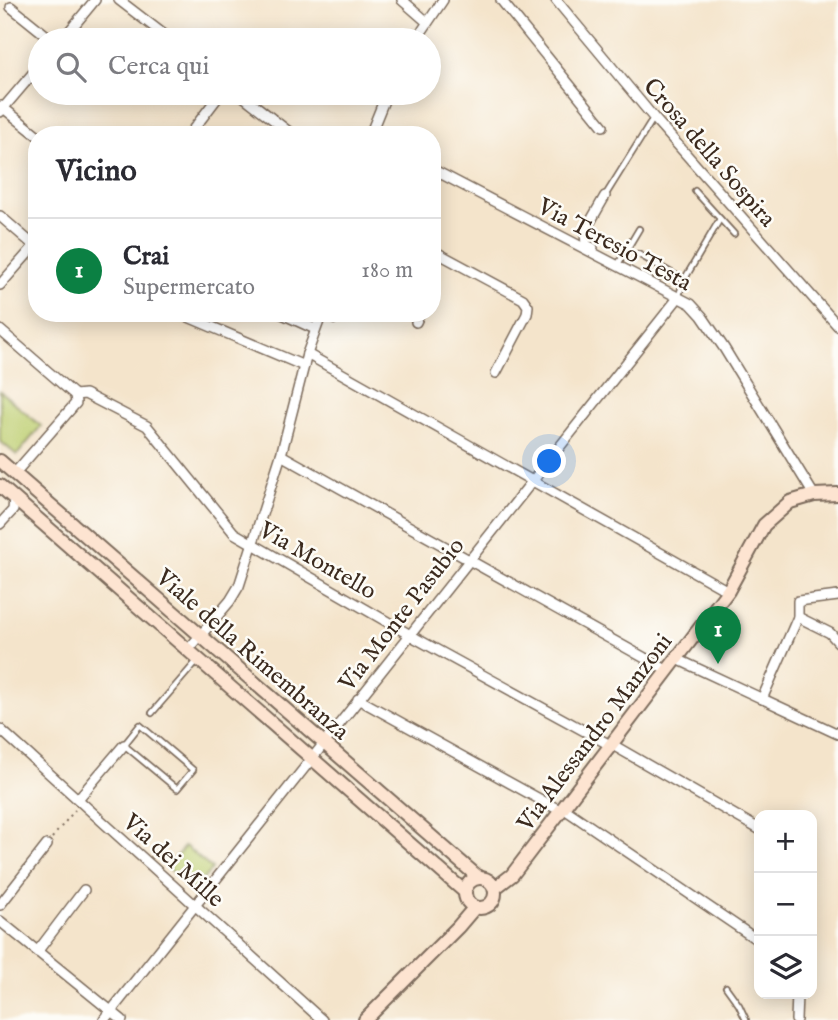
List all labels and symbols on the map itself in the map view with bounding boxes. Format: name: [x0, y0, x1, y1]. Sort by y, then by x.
street label: Crosa della Sospira: [636, 72, 783, 234]
street label: Via Teresio Testa: [531, 191, 697, 299]
your location: [532, 444, 566, 478]
street label: Via Montello: [252, 515, 382, 607]
street label: Via Monte Pasubio: [332, 532, 472, 699]
street label: Viale della Rimembranza: [148, 562, 356, 748]
pin: 1: [695, 606, 741, 664]
street label: Via Alessandro Manzoni: [510, 628, 680, 839]
street label: Via dei Mille: [115, 807, 230, 915]

